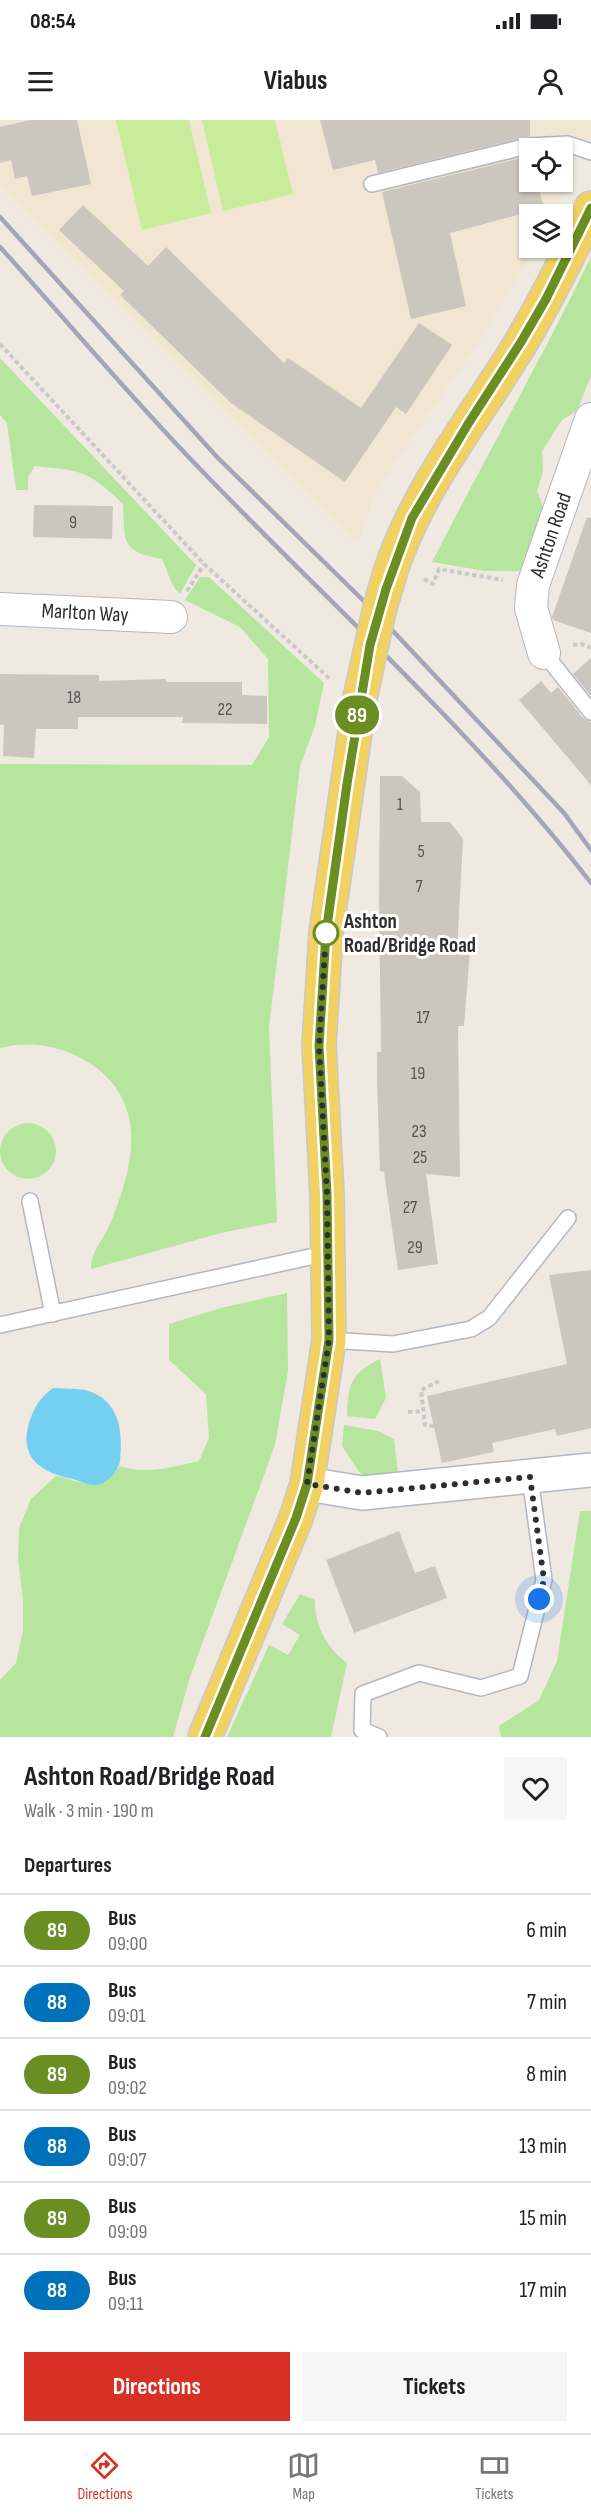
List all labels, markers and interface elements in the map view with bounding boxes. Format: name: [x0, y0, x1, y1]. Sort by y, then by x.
text: 08:54: [30, 8, 76, 35]
icon: menu: [24, 65, 57, 98]
text: Viabus: [264, 65, 327, 97]
icon: person: [534, 65, 567, 98]
map controls: [519, 138, 573, 258]
button: locate: [519, 138, 573, 192]
button: layers: [519, 204, 573, 258]
street label: Ashton Road: [525, 489, 577, 582]
house number: 9: [69, 512, 77, 533]
street label: Marlton Way: [41, 598, 129, 628]
house number: 18: [67, 687, 81, 708]
line badge: 89: [330, 696, 384, 734]
house number: 22: [218, 699, 232, 720]
text: 89: [347, 703, 367, 728]
house number: 1: [397, 794, 404, 815]
house number: 5: [417, 841, 425, 862]
house number: 7: [415, 876, 423, 897]
place label: Ashton Road/Bridge Road: [343, 909, 476, 958]
marker: Ashton Road/Bridge Road: [313, 920, 339, 946]
house number: 17: [416, 1007, 431, 1028]
house number: 19: [411, 1063, 425, 1084]
house number: 23: [412, 1121, 427, 1142]
house number: 25: [413, 1147, 427, 1168]
house number: 27: [403, 1197, 418, 1218]
house number: 29: [407, 1237, 423, 1258]
your location: [524, 1584, 554, 1614]
button: heart: [504, 1757, 567, 1820]
text: Ashton Road/Bridge Road: [24, 1760, 275, 1793]
text: Walk · 3 min · 190 m: [24, 1799, 154, 1823]
text: Departures: [24, 1852, 112, 1879]
text: Bus: [108, 1905, 137, 1932]
text: 6 min: [526, 1917, 567, 1944]
text: 89: [47, 1918, 67, 1943]
text: 09:00: [108, 1932, 147, 1956]
text: Bus: [108, 1977, 137, 2004]
text: 7 min: [527, 1989, 567, 2016]
text: 88: [47, 1990, 67, 2015]
text: 09:01: [108, 2004, 145, 2028]
text: Bus: [108, 2049, 137, 2076]
text: 8 min: [526, 2061, 567, 2088]
text: 89: [47, 2062, 67, 2087]
text: 09:02: [108, 2076, 147, 2100]
text: Bus: [108, 2121, 137, 2148]
text: 13 min: [519, 2133, 567, 2160]
text: 88: [47, 2134, 67, 2159]
text: 09:07: [108, 2148, 146, 2172]
text: Bus: [108, 2193, 137, 2220]
text: 15 min: [519, 2205, 567, 2232]
text: 89: [47, 2206, 67, 2231]
text: 09:09: [108, 2220, 147, 2244]
text: Bus: [108, 2265, 137, 2292]
text: 17 min: [519, 2277, 567, 2304]
text: 88: [47, 2278, 67, 2303]
text: 09:11: [108, 2292, 144, 2316]
button: Directions: [24, 2352, 290, 2421]
button: Tickets: [302, 2352, 567, 2421]
tab: Directions: [77, 2449, 132, 2504]
tab: Map: [287, 2449, 320, 2504]
tab: Tickets: [475, 2449, 514, 2504]

